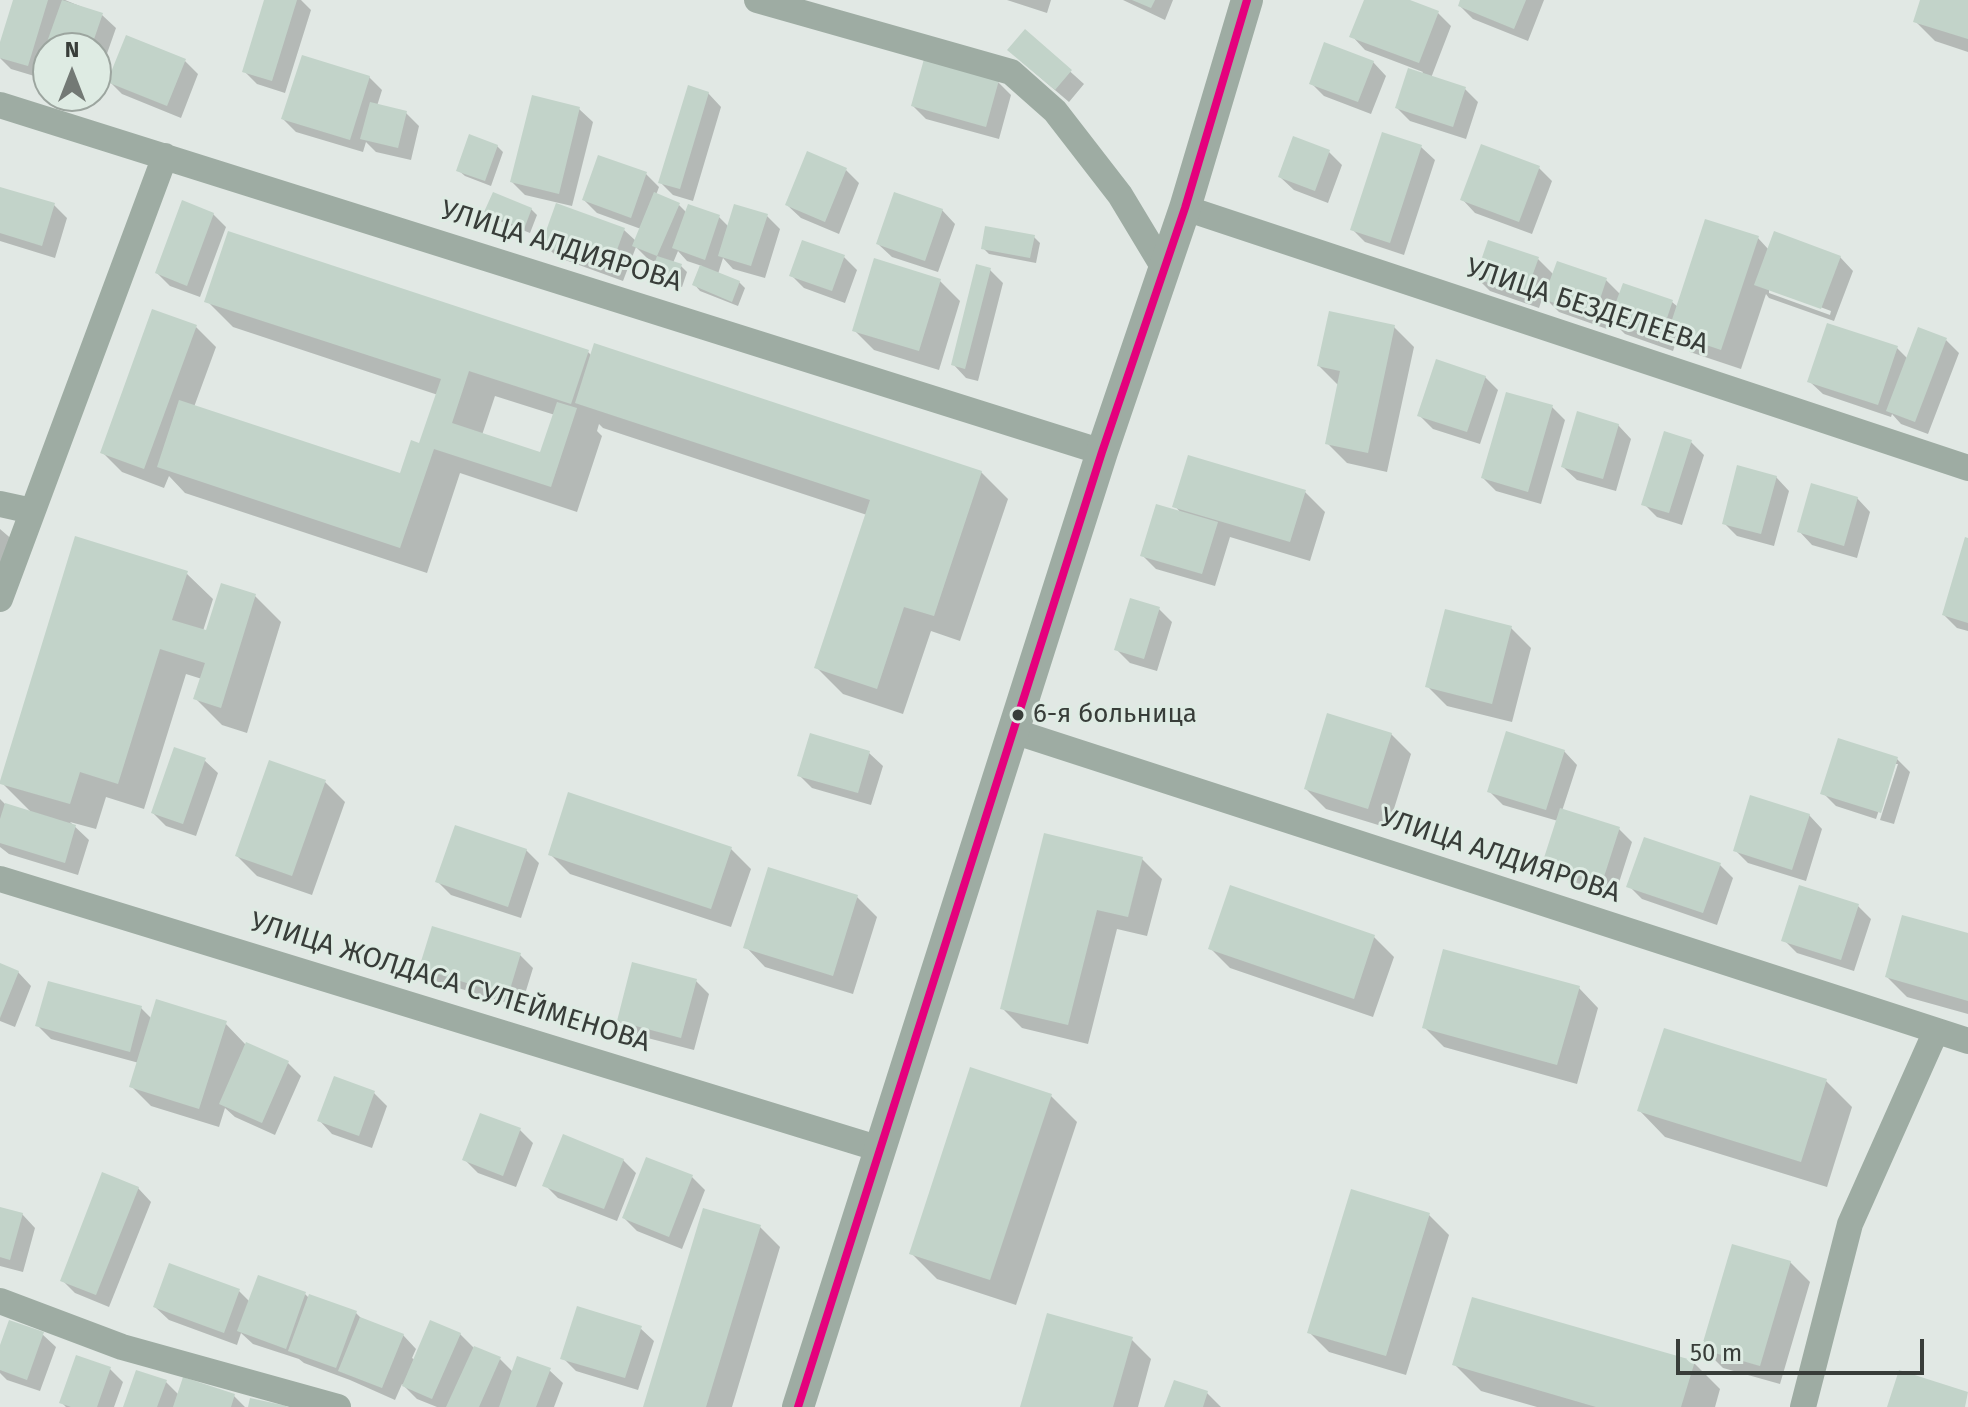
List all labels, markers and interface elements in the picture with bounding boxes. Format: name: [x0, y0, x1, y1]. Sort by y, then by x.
north arrow: [32, 32, 112, 112]
text: N: [65, 36, 79, 63]
street label: УЛИЦА АЛДИЯРОВА: [436, 194, 686, 300]
street label: УЛИЦА БЕЗДЕЛЕЕВА: [1462, 252, 1712, 362]
place label: 6-я больница: [1033, 699, 1197, 731]
marker: 6-я больница: [1010, 707, 1026, 723]
street label: УЛИЦА АЛДИЯРОВА: [1376, 801, 1624, 911]
street label: УЛИЦА ЖОЛДАСА СУЛЕЙМЕНОВА: [246, 906, 654, 1060]
scale bar: [1680, 1323, 1928, 1373]
text: 50 m: [1690, 1339, 1742, 1367]

